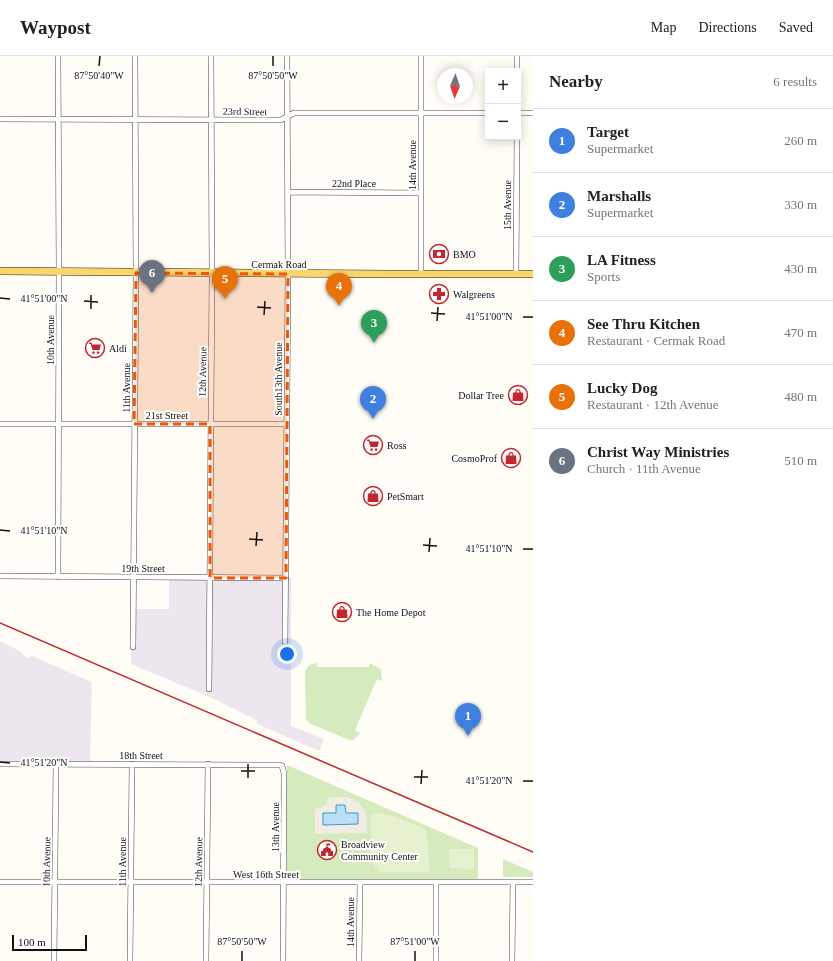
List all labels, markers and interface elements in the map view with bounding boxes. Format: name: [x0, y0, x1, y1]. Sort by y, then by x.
text: Waypost: [20, 17, 91, 38]
text: Map: [651, 20, 676, 35]
text: Directions: [698, 20, 757, 35]
text: Saved: [779, 20, 813, 35]
north arrow: [437, 68, 473, 104]
map controls: [485, 68, 521, 140]
button: +: [485, 68, 521, 104]
text: 87°50'40"W: [74, 70, 124, 81]
text: 87°50'50"W: [248, 70, 298, 81]
text: Nearby: [549, 72, 603, 91]
text: 6 results: [773, 74, 817, 89]
button: −: [485, 104, 521, 140]
street label: 23rd Street: [223, 106, 267, 117]
text: Target: [587, 124, 629, 140]
text: 1: [559, 133, 565, 148]
text: 260 m: [784, 133, 817, 148]
street label: 14th Avenue: [407, 139, 418, 190]
text: Supermarket: [587, 141, 653, 156]
street label: 22nd Place: [332, 178, 377, 189]
street label: 15th Avenue: [502, 179, 513, 230]
text: Marshalls: [587, 188, 651, 204]
text: 2: [559, 197, 565, 212]
text: 330 m: [784, 197, 817, 212]
text: Supermarket: [587, 205, 653, 220]
bank icon: BMO: [428, 243, 450, 265]
place label: BMO: [453, 249, 476, 260]
text: LA Fitness: [587, 252, 656, 268]
street label: Cermak Road: [251, 259, 307, 270]
pin: 6: [139, 260, 165, 293]
text: 3: [559, 261, 565, 276]
text: 430 m: [784, 261, 817, 276]
pin: 5: [212, 266, 238, 299]
text: Sports: [587, 269, 620, 284]
pin: 4: [326, 273, 352, 306]
pharmacy icon: Walgreens: [428, 283, 450, 305]
place label: Walgreens: [453, 289, 495, 300]
text: 41°51'00"N: [20, 293, 68, 304]
pin: 3: [361, 310, 387, 343]
text: 41°51'00"N: [465, 311, 513, 322]
street label: 10th Avenue: [45, 314, 56, 365]
text: See Thru Kitchen: [587, 316, 700, 332]
text: 4: [559, 325, 565, 340]
text: 470 m: [784, 325, 817, 340]
text: Restaurant · Cermak Road: [587, 333, 725, 348]
supermarket icon: Aldi: [84, 337, 106, 359]
street label: South13th Avenue: [273, 342, 284, 416]
place label: Aldi: [109, 343, 127, 354]
street label: 12th Avenue: [197, 346, 208, 397]
street label: 11th Avenue: [121, 363, 132, 413]
text: Lucky Dog: [587, 380, 657, 396]
shop icon: Dollar Tree: [507, 384, 529, 406]
pin: 2: [360, 386, 386, 419]
text: 5: [559, 389, 565, 404]
text: 480 m: [784, 389, 817, 404]
place label: Dollar Tree: [458, 390, 505, 401]
text: Restaurant · 12th Avenue: [587, 397, 719, 412]
street label: 21st Street: [146, 410, 188, 421]
supermarket icon: Ross: [362, 434, 384, 456]
place label: Ross: [387, 440, 407, 451]
text: Christ Way Ministries: [587, 444, 729, 460]
shop icon: CosmoProf: [500, 447, 522, 469]
place label: CosmoProf: [451, 453, 498, 464]
text: 6: [559, 453, 565, 468]
text: 510 m: [784, 453, 817, 468]
text: Church · 11th Avenue: [587, 461, 701, 476]
shop icon: PetSmart: [362, 485, 384, 507]
place label: PetSmart: [387, 491, 424, 502]
text: 41°51'10"N: [20, 525, 68, 536]
text: 41°51'10"N: [465, 543, 513, 554]
street label: 19th Street: [121, 563, 165, 574]
shop icon: The Home Depot: [331, 601, 353, 623]
place label: The Home Depot: [356, 607, 426, 618]
your location: [277, 644, 297, 664]
pin: 1: [455, 703, 481, 736]
street label: 18th Street: [119, 750, 163, 761]
text: 41°51'20"N: [20, 757, 68, 768]
text: 41°51'20"N: [465, 775, 513, 786]
street label: 13th Avenue: [270, 801, 281, 852]
street label: 10th Avenue: [41, 836, 52, 887]
street label: 12th Avenue: [193, 836, 204, 887]
street label: 11th Avenue: [117, 837, 128, 887]
public building icon: Broadview Community Center: [316, 839, 338, 861]
place label: Broadview Community Center: [341, 839, 419, 862]
street label: West 16th Street: [233, 869, 299, 880]
street label: 14th Avenue: [345, 896, 356, 947]
scale bar: [12, 933, 87, 952]
text: 100 m: [18, 936, 46, 948]
text: 87°50'50"W: [217, 936, 267, 947]
text: 87°51'00"W: [390, 936, 440, 947]

